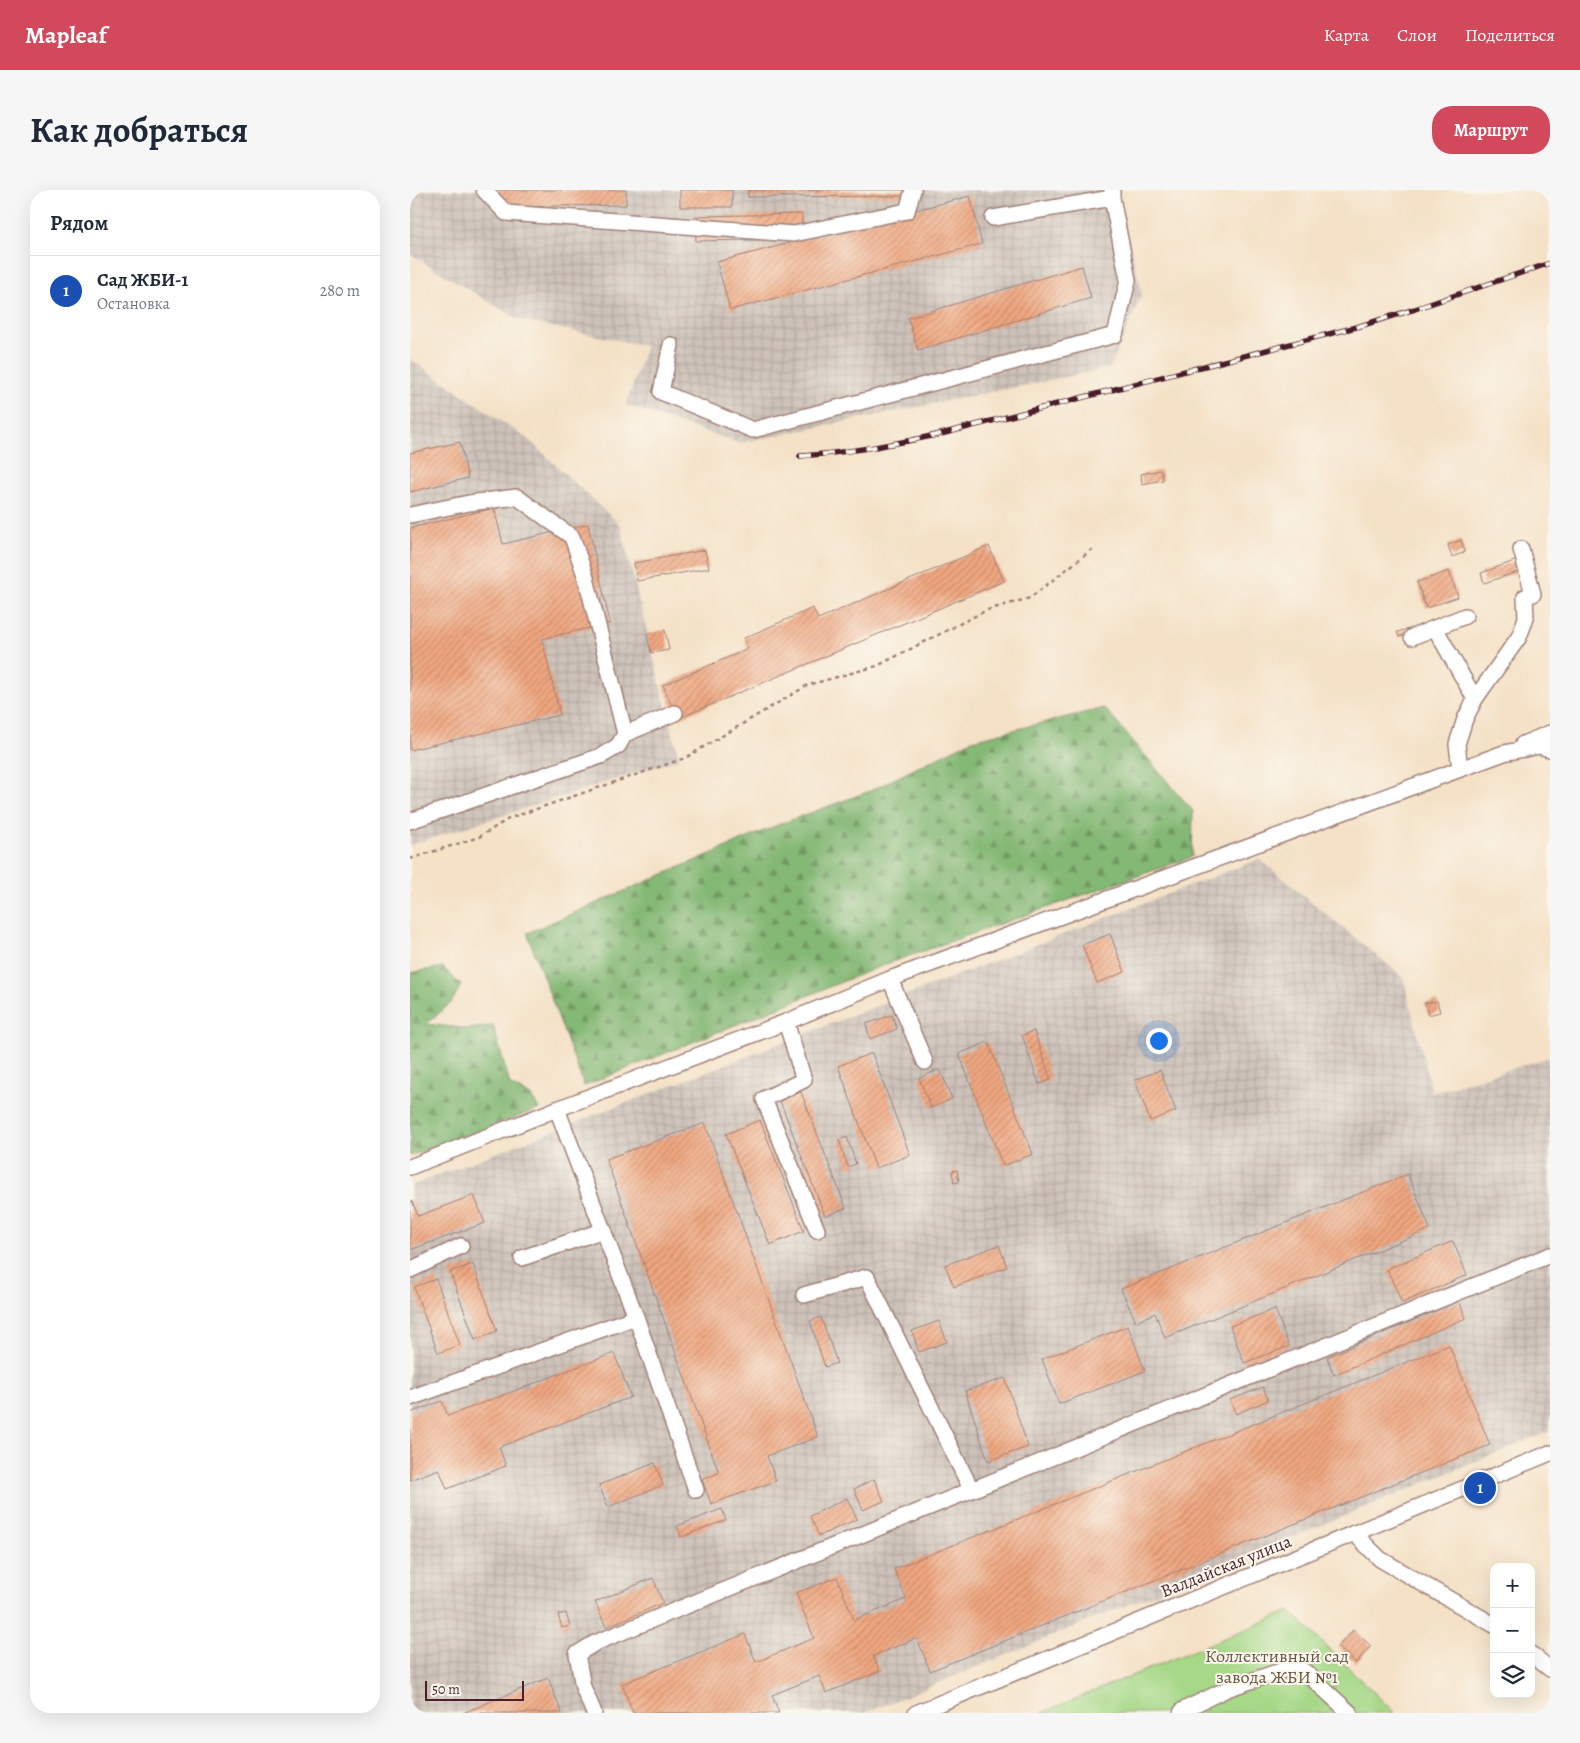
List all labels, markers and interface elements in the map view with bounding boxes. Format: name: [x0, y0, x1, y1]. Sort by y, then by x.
text: Mapleaf: [25, 19, 107, 51]
text: Карта: [1324, 23, 1369, 47]
text: Слои: [1397, 23, 1437, 47]
text: Поделиться: [1465, 23, 1555, 47]
text: Как добраться: [30, 106, 248, 154]
button: Маршрут: [1432, 106, 1550, 154]
text: Рядом: [50, 209, 108, 237]
text: Сад ЖБИ-1: [97, 267, 188, 293]
text: 1: [63, 280, 69, 302]
text: 280 m: [320, 280, 360, 302]
text: Остановка: [97, 293, 170, 315]
your location: [1146, 1028, 1172, 1054]
pin: 1: [1464, 1469, 1496, 1507]
street label: Валдайская улица: [1157, 1529, 1296, 1603]
map controls: [1490, 1563, 1535, 1698]
button: +: [1490, 1563, 1535, 1608]
button: −: [1490, 1608, 1535, 1653]
park label: Коллективный сад завода ЖБИ №1: [1205, 1644, 1349, 1689]
button: layers: [1490, 1653, 1535, 1698]
scale bar: [425, 1678, 524, 1701]
text: 50 m: [432, 1680, 460, 1699]

